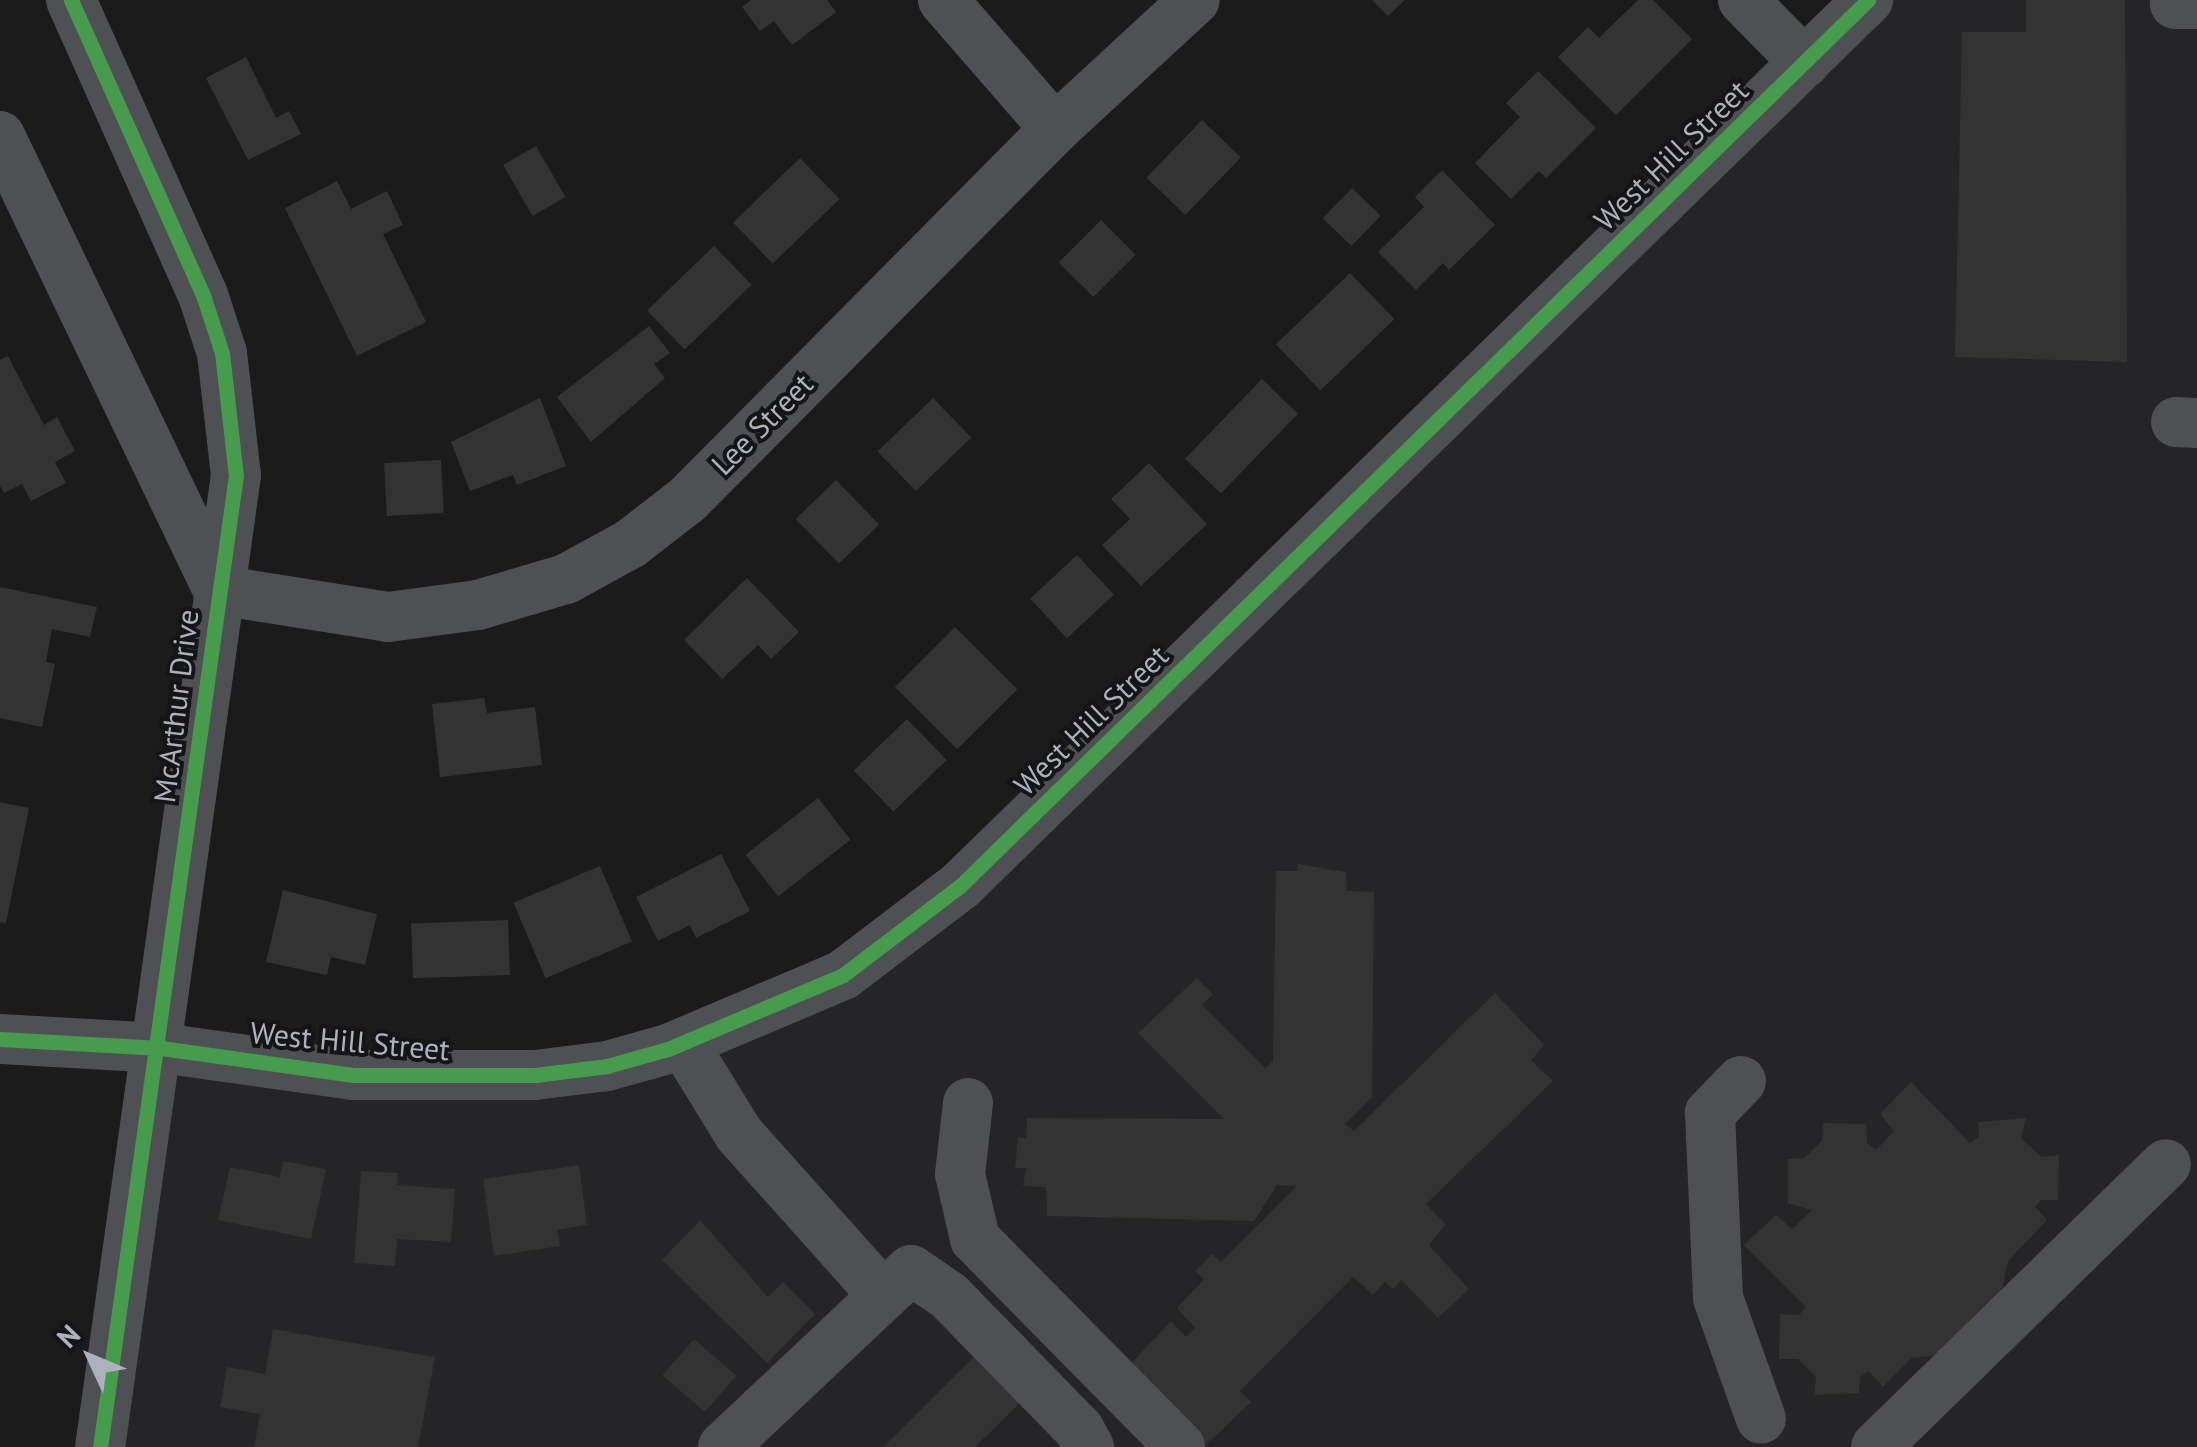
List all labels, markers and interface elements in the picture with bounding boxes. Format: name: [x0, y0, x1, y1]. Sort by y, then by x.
street label: West Hill Street: [1587, 73, 1755, 237]
street label: Lee Street: [704, 366, 820, 482]
street label: McArthur Drive: [146, 607, 206, 805]
street label: West Hill Street: [1007, 638, 1175, 802]
street label: West Hill Street: [249, 1014, 451, 1068]
north arrow: [40, 1307, 140, 1407]
text: N: [48, 1316, 88, 1355]

